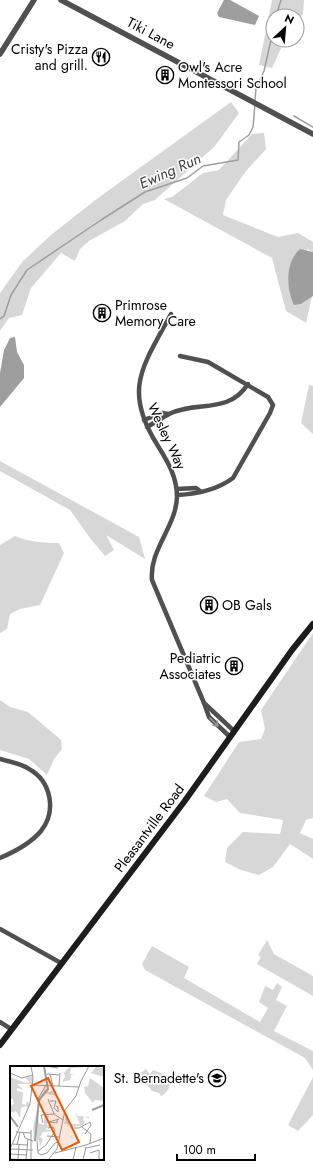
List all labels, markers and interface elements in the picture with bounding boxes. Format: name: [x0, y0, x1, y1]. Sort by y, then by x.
north arrow: [265, 8, 305, 48]
text: N: [282, 10, 297, 28]
street label: Tiki Lane: [123, 12, 179, 54]
place label: Cristy's Pizza and grill.: [11, 39, 88, 75]
restaurant icon: Cristy's Pizza and grill.: [91, 47, 111, 67]
place label: Owl's Acre Montessori School: [178, 57, 287, 93]
building icon: Owl's Acre Montessori School: [155, 65, 175, 85]
water label: Ewing Run: [136, 148, 204, 194]
place label: Primrose Memory Care: [115, 295, 196, 331]
building icon: Primrose Memory Care: [92, 303, 112, 323]
street label: Wesley Way: [143, 399, 192, 473]
building icon: OB Gals: [199, 595, 219, 615]
place label: OB Gals: [222, 595, 272, 615]
place label: Pediatric Associates: [160, 648, 221, 684]
building icon: Pediatric Associates: [224, 656, 244, 676]
one-way arrow: [209, 717, 219, 727]
street label: Pleasantville Road: [109, 780, 189, 876]
inset map: [10, 1066, 104, 1160]
place label: St. Bernadette's: [114, 1068, 204, 1088]
school or university icon: St. Bernadette's: [207, 1068, 227, 1088]
scale bar: [177, 1136, 255, 1162]
text: 100 m: [183, 1141, 216, 1159]

